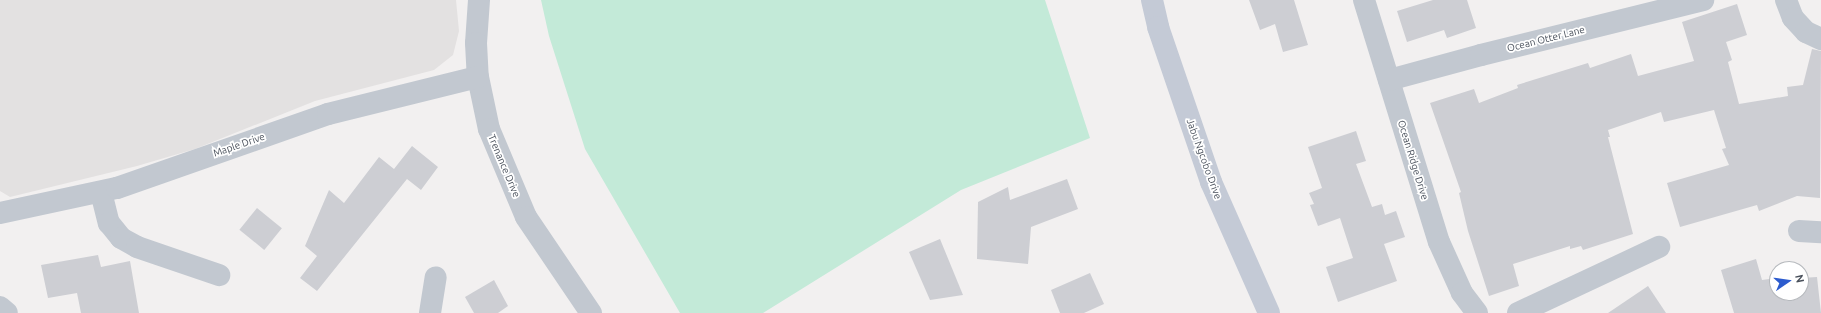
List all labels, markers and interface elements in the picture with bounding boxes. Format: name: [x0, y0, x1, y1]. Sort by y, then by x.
street label: Ocean Otter Lane: [1506, 24, 1586, 54]
street label: Jabu Ngcobo Drive: [1184, 117, 1224, 201]
street label: Ocean Ridge Drive: [1395, 119, 1431, 201]
street label: Maple Drive: [212, 131, 266, 159]
street label: Trenance Drive: [485, 133, 523, 199]
north arrow: [1769, 261, 1809, 301]
text: N: [1793, 273, 1806, 284]

